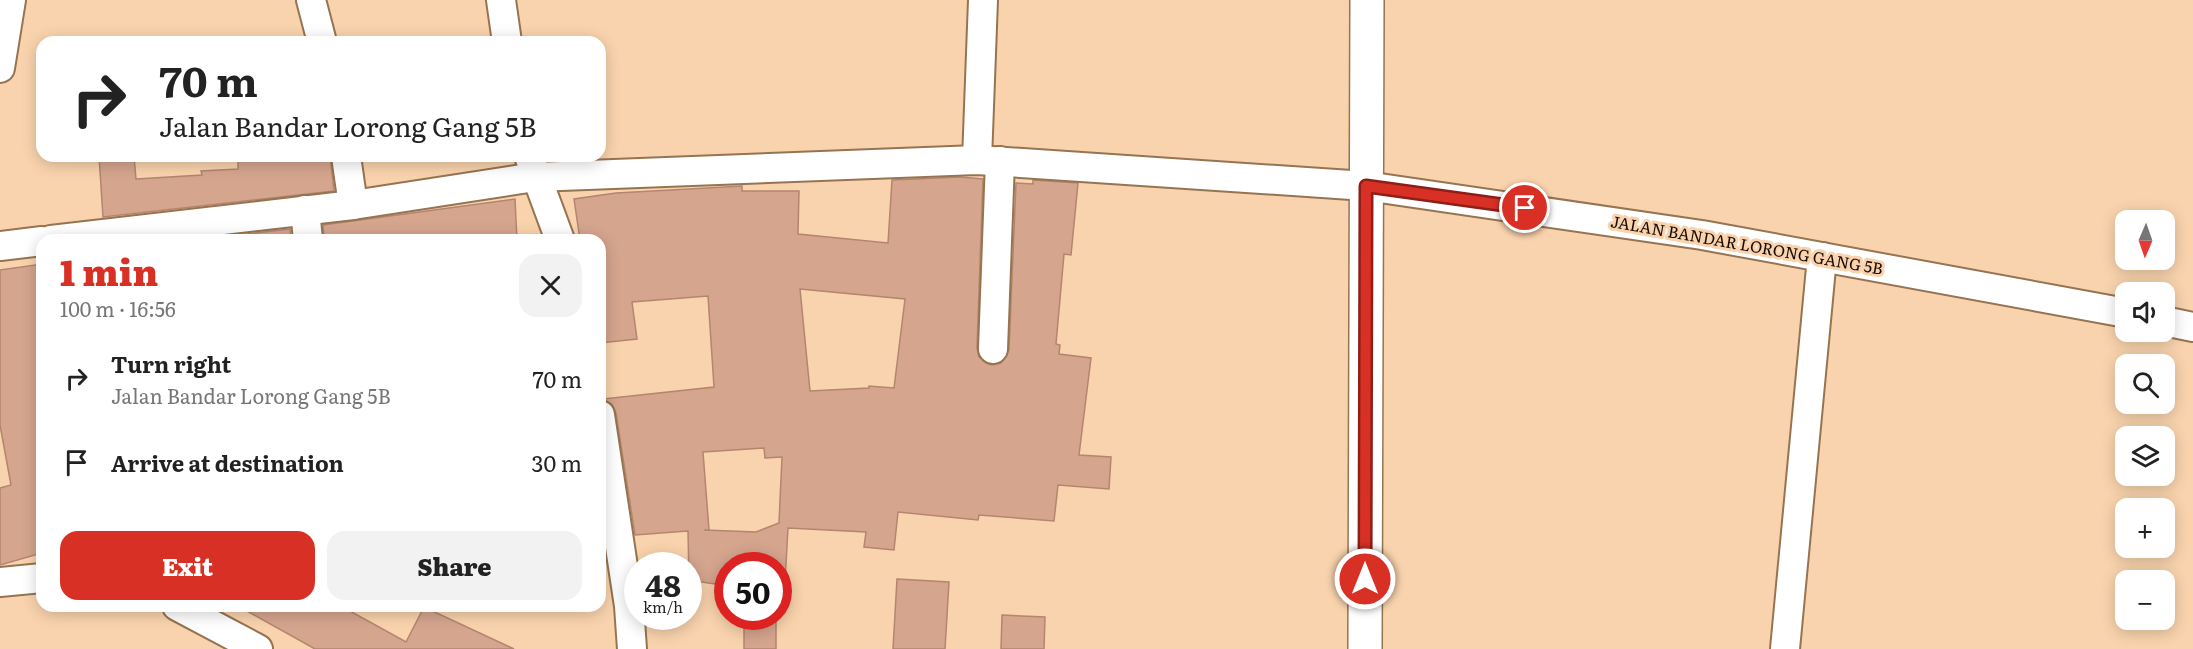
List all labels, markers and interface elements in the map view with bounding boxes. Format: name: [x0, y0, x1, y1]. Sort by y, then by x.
text: 70 m: [159, 48, 258, 110]
icon: right: [60, 60, 138, 138]
text: Jalan Bandar Lorong Gang 5B: [159, 105, 537, 145]
pin: [1499, 182, 1550, 233]
icon: arrive: [1508, 191, 1541, 224]
street label: JALAN BANDAR LORONG GANG 5B: [1609, 208, 1885, 280]
north arrow: [2115, 210, 2175, 270]
map controls: [2115, 210, 2175, 630]
text: 1 min: [60, 244, 158, 297]
button: close: [519, 254, 582, 317]
button: sound: [2115, 282, 2175, 342]
text: 100 m · 16:56: [60, 293, 176, 323]
text: Turn right: [111, 347, 231, 380]
button: search: [2115, 354, 2175, 414]
icon: right: [60, 362, 93, 395]
text: 70 m: [532, 362, 582, 395]
text: Jalan Bandar Lorong Gang 5B: [111, 380, 391, 410]
button: layers: [2115, 426, 2175, 486]
icon: arrive: [60, 446, 93, 479]
text: Arrive at destination: [111, 446, 344, 479]
text: 30 m: [532, 446, 582, 479]
button: +: [2115, 498, 2175, 558]
button: Exit: [60, 531, 315, 600]
button: Share: [327, 531, 582, 600]
position arrow: [1333, 547, 1397, 611]
speed limit sign: 50: [714, 552, 792, 630]
text: 48: [645, 562, 681, 606]
button: −: [2115, 570, 2175, 630]
text: km/h: [643, 595, 683, 618]

